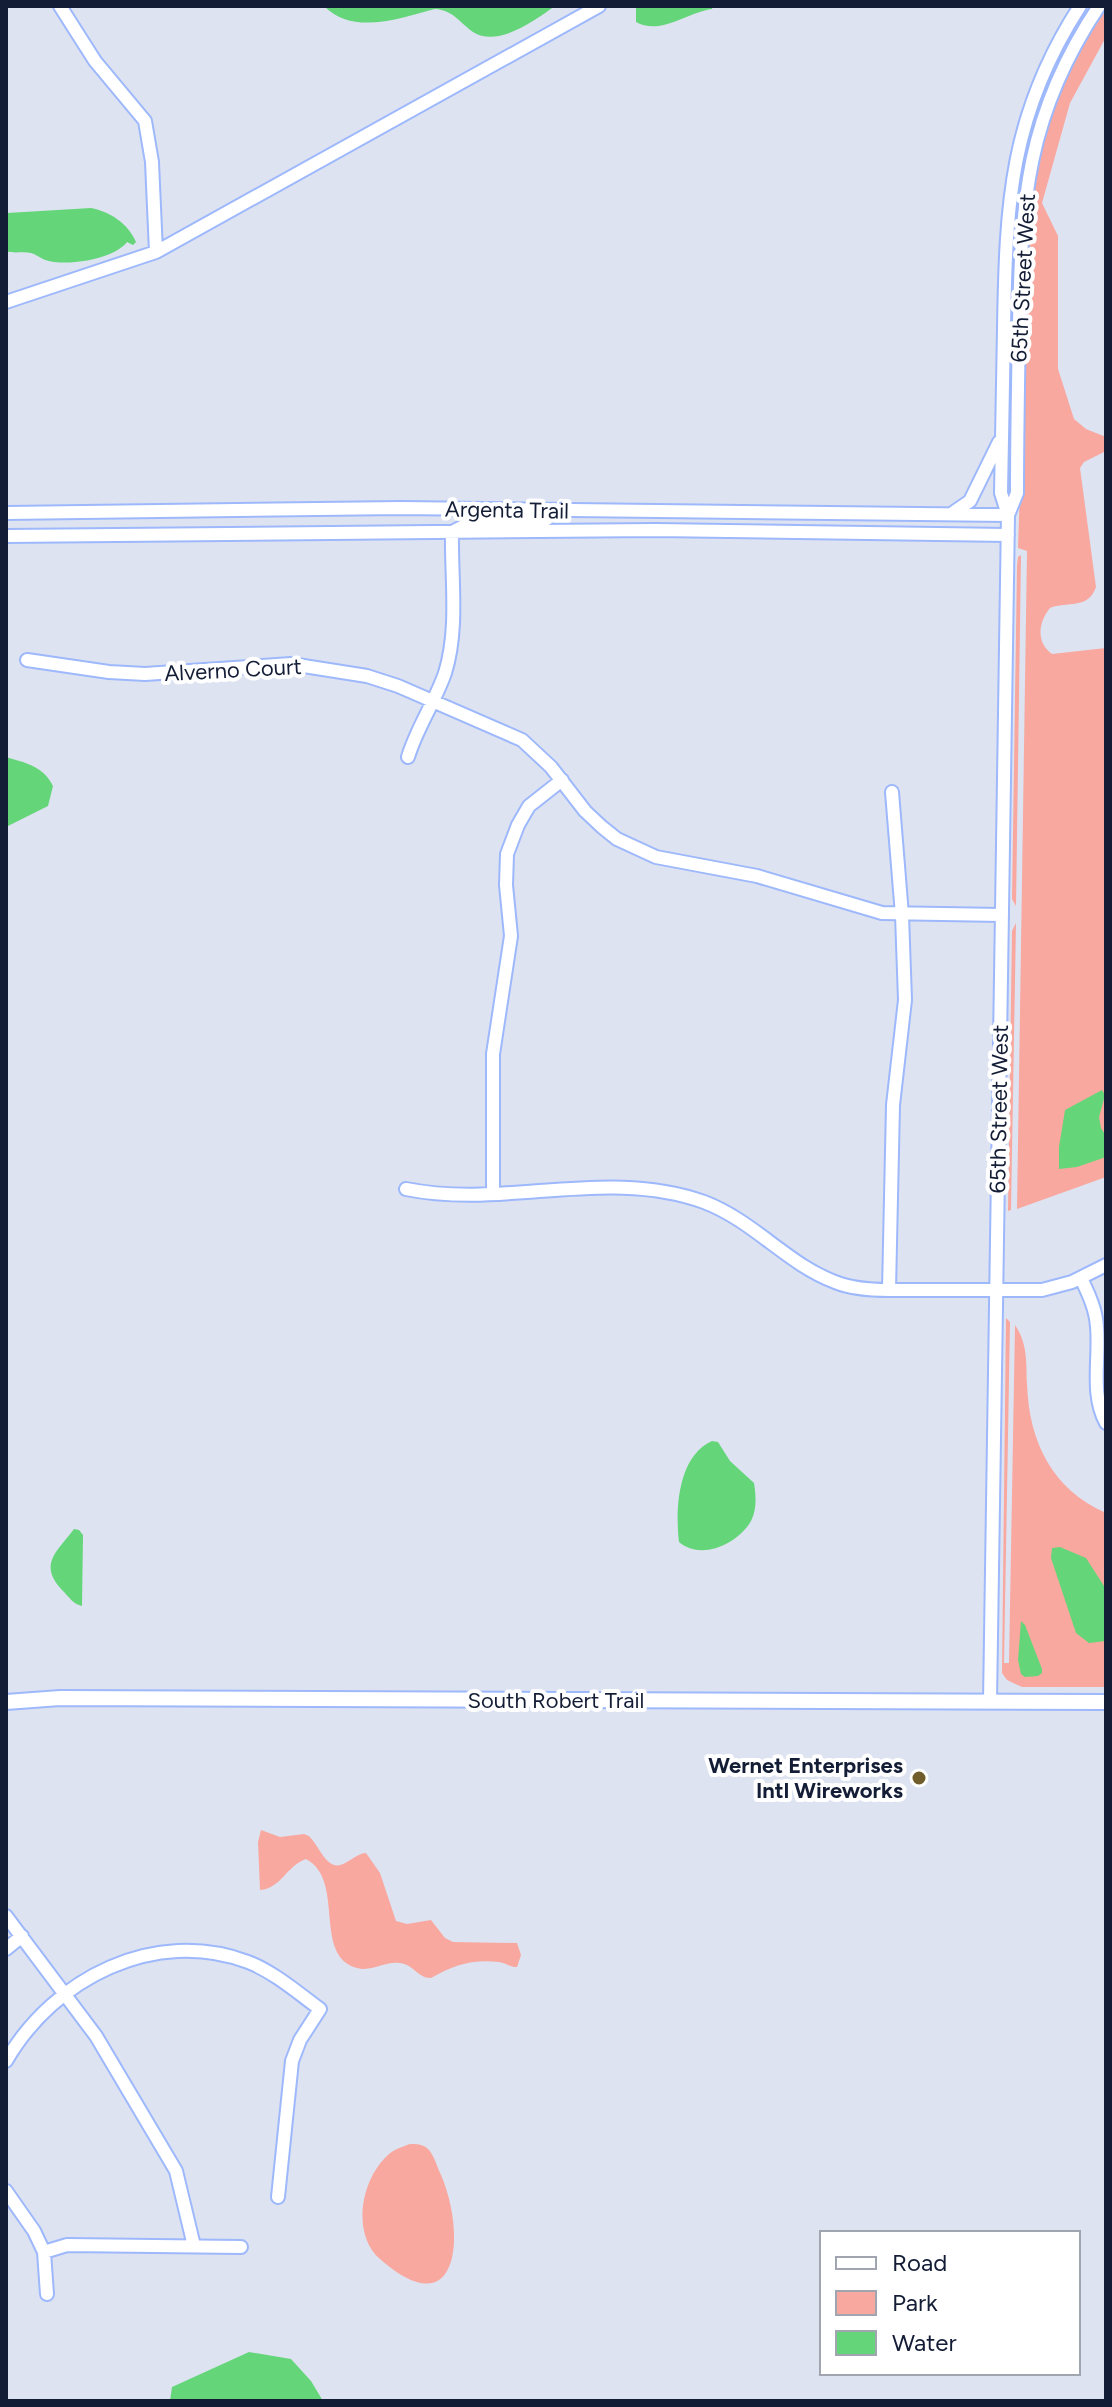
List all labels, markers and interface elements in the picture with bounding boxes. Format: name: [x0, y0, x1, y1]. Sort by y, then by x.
street label: 65th Street West: [1005, 193, 1041, 363]
street label: Argenta Trail: [445, 495, 569, 525]
street label: Alverno Court: [164, 653, 302, 687]
street label: 65th Street West: [984, 1024, 1014, 1194]
street label: South Robert Trail: [468, 1687, 644, 1714]
place label: Wernet Enterprises Intl Wireworks: [708, 1752, 903, 1804]
marker: Wernet Enterprises Intl Wireworks: [910, 1769, 928, 1787]
legend: [820, 2231, 1080, 2375]
text: Road: [892, 2248, 947, 2277]
text: Park: [892, 2288, 938, 2317]
text: Water: [892, 2328, 957, 2357]

